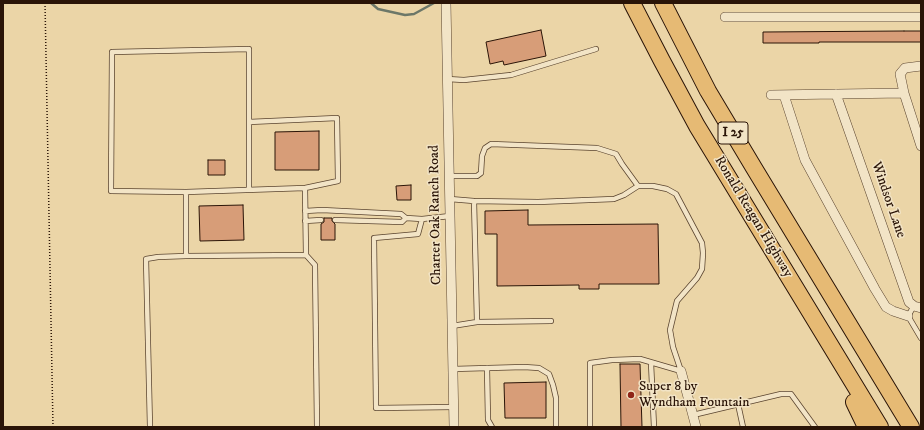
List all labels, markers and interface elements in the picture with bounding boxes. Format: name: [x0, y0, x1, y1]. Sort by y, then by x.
road number: I 25: [718, 122, 748, 144]
street label: Charter Oak Ranch Road: [426, 145, 446, 285]
street label: Ronald Reagan Highway: [710, 153, 796, 281]
street label: Windsor Lane: [867, 160, 909, 240]
place label: Super 8 by Wyndham Fountain: [639, 379, 749, 412]
marker: Super 8 by Wyndham Fountain: [626, 390, 636, 400]

